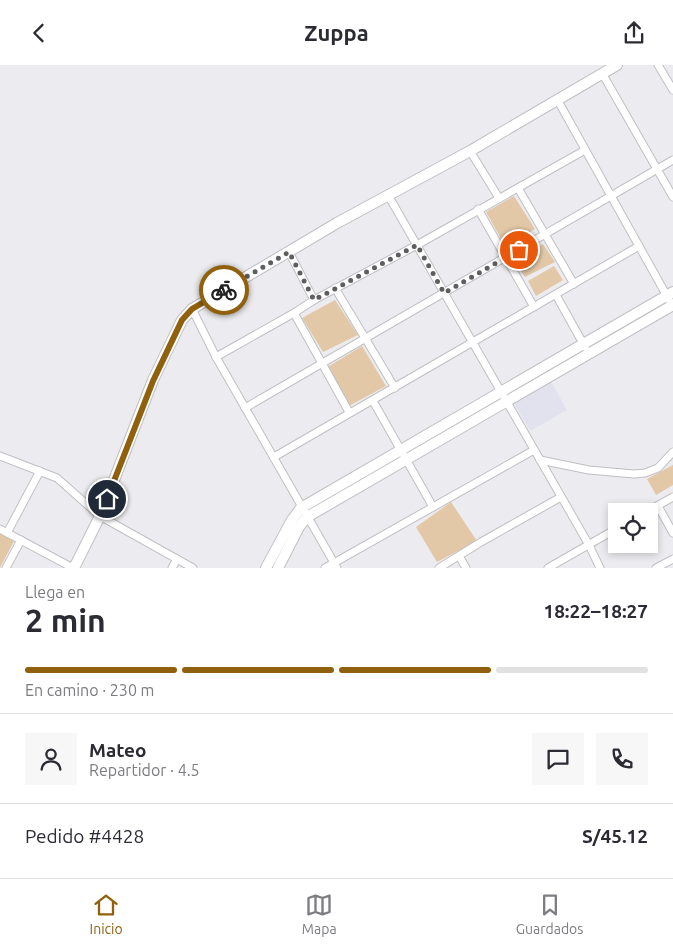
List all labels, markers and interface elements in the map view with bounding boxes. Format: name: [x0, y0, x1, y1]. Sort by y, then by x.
icon: back: [25, 19, 53, 47]
icon: share: [620, 19, 648, 47]
text: Zuppa: [304, 20, 369, 45]
pin: [498, 229, 540, 271]
icon: bag: [505, 236, 533, 264]
courier: [199, 265, 249, 315]
icon: bike: [210, 276, 238, 304]
pin: [86, 478, 128, 520]
icon: home: [93, 485, 121, 513]
map controls: [608, 503, 658, 553]
button: locate: [608, 503, 658, 553]
text: Llega en: [25, 583, 85, 601]
text: 18:22–18:27: [543, 600, 648, 622]
text: 2 min: [25, 602, 106, 638]
text: En camino · 230 m: [25, 681, 154, 699]
button: person: [25, 733, 77, 785]
button: chat: [532, 733, 584, 785]
button: phone: [596, 733, 648, 785]
text: Mateo: [89, 739, 147, 761]
text: Repartidor · 4.5: [89, 761, 200, 779]
text: Pedido #4428: [25, 825, 144, 847]
text: S/45.12: [582, 825, 648, 847]
tab: Inicio: [90, 891, 123, 937]
tab: Mapa: [302, 891, 337, 937]
tab: Guardados: [516, 891, 583, 937]

